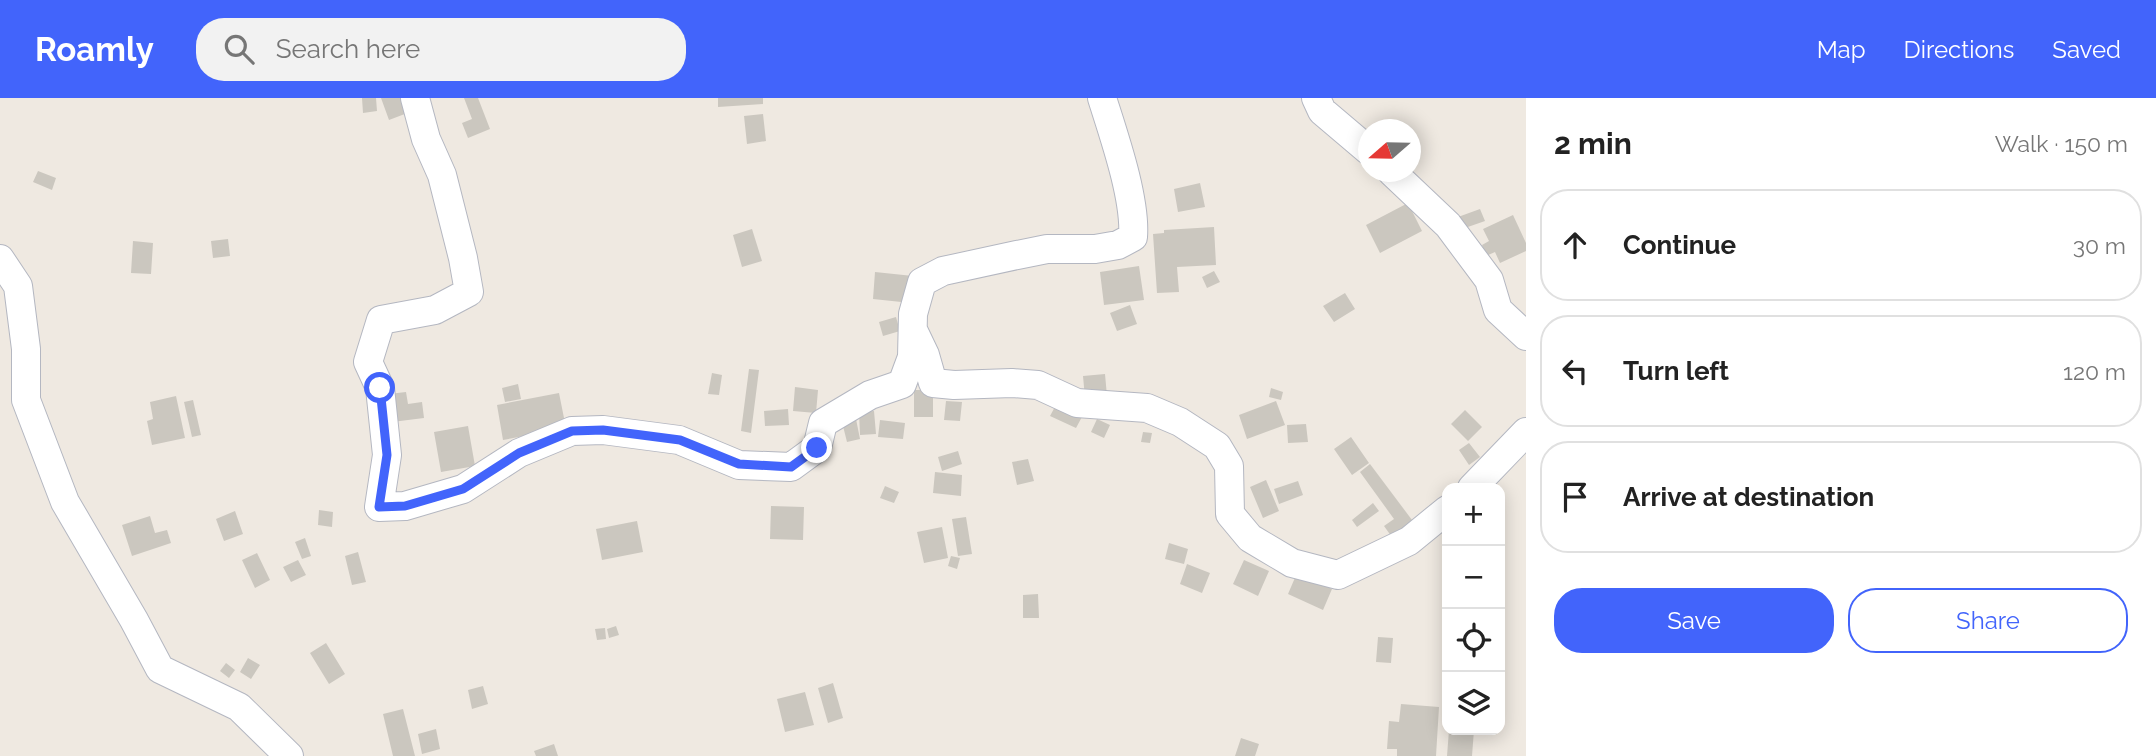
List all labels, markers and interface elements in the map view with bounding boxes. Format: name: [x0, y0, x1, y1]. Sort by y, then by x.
search box: [196, 18, 686, 81]
text: Roamly: [35, 30, 154, 69]
icon: search: [220, 30, 258, 68]
text: Search here: [276, 34, 420, 64]
text: Map: [1817, 35, 1866, 64]
text: Directions: [1904, 35, 2014, 64]
text: Saved: [2052, 35, 2121, 64]
north arrow: [1358, 119, 1421, 182]
text: 2 min: [1554, 126, 1632, 161]
text: Walk · 150 m: [1995, 130, 2128, 157]
icon: ahead: [1556, 226, 1594, 264]
text: Continue: [1623, 230, 1736, 260]
text: 30 m: [2073, 232, 2126, 259]
icon: left: [1556, 352, 1594, 390]
text: Turn left: [1623, 356, 1729, 386]
text: 120 m: [2063, 358, 2126, 385]
route start: [364, 372, 395, 403]
route end: [801, 432, 832, 463]
icon: arrive: [1556, 478, 1594, 516]
text: Arrive at destination: [1623, 482, 1874, 512]
map controls: [1442, 483, 1505, 735]
button: +: [1442, 483, 1505, 546]
button: −: [1442, 546, 1505, 609]
button: Save: [1554, 588, 1834, 653]
button: Share: [1848, 588, 2128, 653]
button: locate: [1442, 609, 1505, 672]
button: layers: [1442, 672, 1505, 735]

